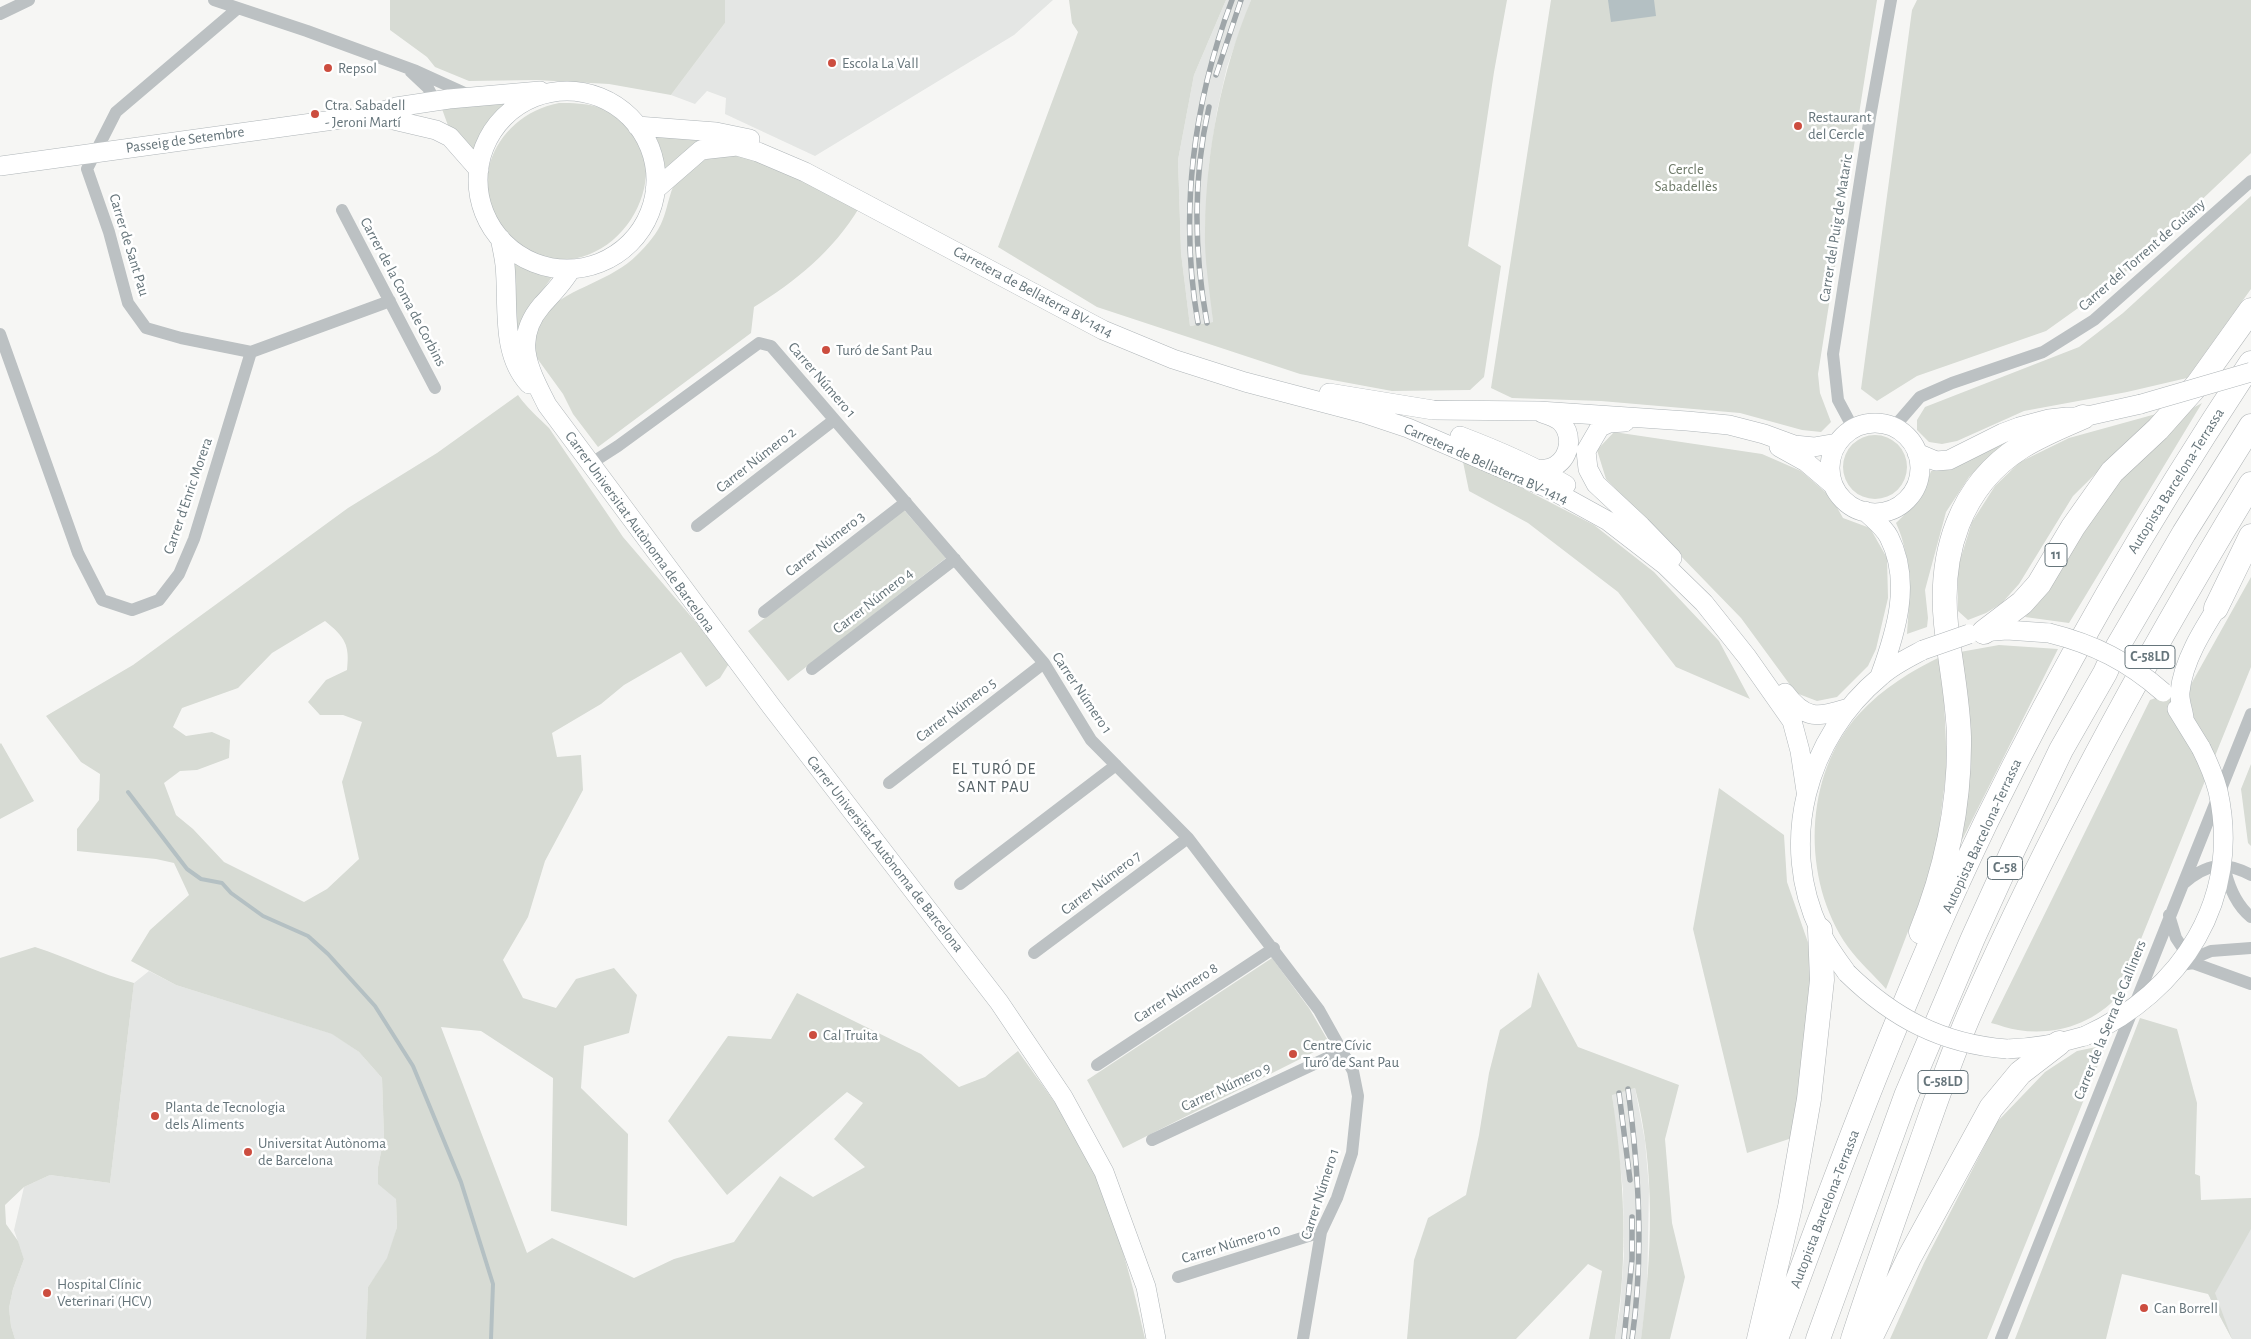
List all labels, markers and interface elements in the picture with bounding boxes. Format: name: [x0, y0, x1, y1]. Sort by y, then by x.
place label: Escola La Vall: [842, 54, 919, 72]
marker: Escola La Vall: [826, 57, 838, 69]
place label: Repsol: [338, 59, 377, 77]
marker: Repsol: [322, 62, 334, 74]
place label: Ctra. Sabadell - Jeroni Martí: [325, 96, 405, 131]
marker: Ctra. Sabadell - Jeroni Martí: [309, 108, 321, 120]
place label: Restaurant del Cercle: [1808, 108, 1871, 143]
marker: Restaurant del Cercle: [1792, 120, 1804, 132]
street label: Passeig de Setembre: [125, 123, 245, 157]
street label: Carrer del Puig de Mataric: [1815, 153, 1857, 303]
park label: Cercle Sabadellès: [1655, 160, 1717, 195]
street label: Carrer de Sant Pau: [105, 192, 153, 298]
street label: Carrer del Torrent de Guiany: [2075, 195, 2209, 315]
street label: Carrer de la Coma de Corbins: [356, 214, 450, 370]
street label: Carretera de Bellaterra BV-1414: [950, 242, 1116, 342]
street label: Carrer Número 1: [784, 338, 860, 422]
place label: Turó de Sant Pau: [836, 341, 932, 359]
marker: Turó de Sant Pau: [820, 344, 832, 356]
street label: Autopista Barcelona-Terrassa: [2124, 405, 2228, 557]
street label: Carretera de Bellaterra BV-1414: [1401, 420, 1571, 508]
street label: Carrer Número 2: [712, 423, 800, 497]
street label: Carrer Universitat Autònoma de Barcelona: [561, 428, 719, 636]
street label: Carrer d'Enric Morera: [160, 435, 216, 557]
street label: Carrer Número 3: [782, 507, 868, 581]
road number: 11: [2045, 544, 2067, 566]
street label: Carrer Número 4: [829, 564, 917, 638]
road number: C-58LD: [2125, 646, 2175, 669]
street label: Carrer Número 1: [1048, 649, 1116, 737]
street label: Carrer Número 5: [912, 674, 1000, 746]
street label: Carrer Universitat Autònoma de Barcelona: [803, 752, 967, 956]
street label: Autopista Barcelona-Terrassa: [1938, 756, 2026, 916]
district label: EL TURÓ DE SANT PAU: [951, 759, 1037, 797]
street label: Carrer Número 7: [1057, 847, 1145, 919]
road number: C-58: [1988, 856, 2022, 880]
street label: Carrer de la Serra de Galliners: [2070, 938, 2150, 1102]
street label: Carrer Número 8: [1131, 959, 1221, 1027]
place label: Cal Truita: [823, 1026, 878, 1044]
marker: Cal Truita: [807, 1029, 819, 1041]
place label: Centre Cívic Turó de Sant Pau: [1303, 1036, 1399, 1071]
marker: Centre Cívic Turó de Sant Pau: [1287, 1048, 1299, 1060]
street label: Carrer Número 9: [1178, 1058, 1274, 1116]
road number: C-58LD: [1918, 1070, 1968, 1094]
place label: Planta de Tecnologia dels Aliments: [165, 1098, 285, 1133]
marker: Planta de Tecnologia dels Aliments: [149, 1110, 161, 1122]
street label: Autopista Barcelona-Terrassa: [1786, 1127, 1864, 1291]
place label: Universitat Autònoma de Barcelona: [258, 1134, 386, 1169]
marker: Universitat Autònoma de Barcelona: [242, 1146, 254, 1158]
street label: Carrer Número 1: [1297, 1146, 1343, 1242]
street label: Carrer Número 10: [1179, 1220, 1283, 1268]
place label: Hospital Clínic Veterinari (HCV): [57, 1275, 152, 1310]
marker: Hospital Clínic Veterinari (HCV): [41, 1287, 53, 1299]
place label: Can Borrell: [2154, 1299, 2218, 1317]
marker: Can Borrell: [2138, 1302, 2150, 1314]

